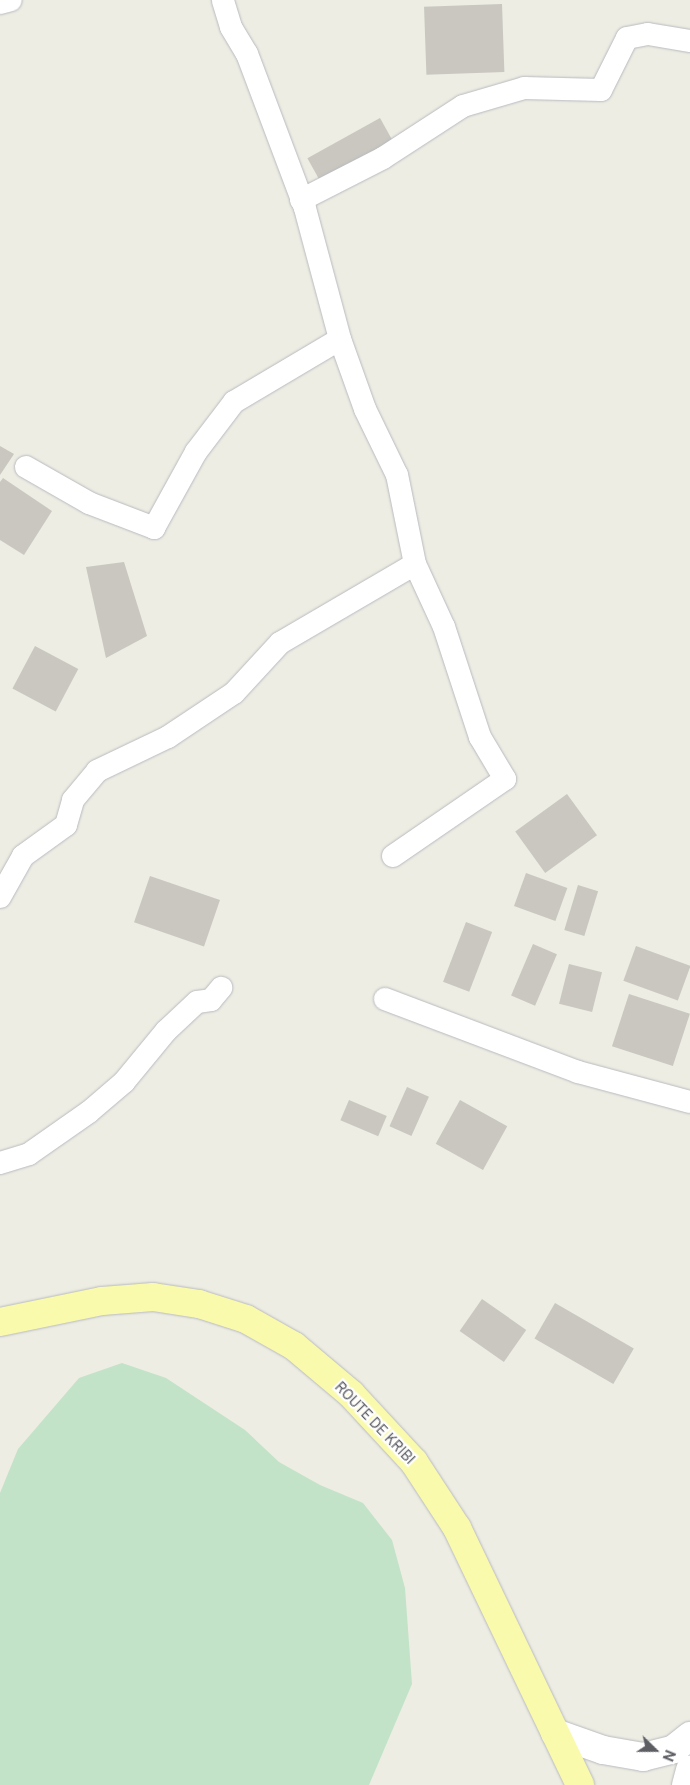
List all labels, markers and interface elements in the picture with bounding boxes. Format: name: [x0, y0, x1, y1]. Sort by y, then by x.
street label: ROUTE DE KRIBI: [332, 1378, 418, 1468]
north arrow: [630, 1725, 680, 1775]
text: N: [659, 1748, 678, 1764]

